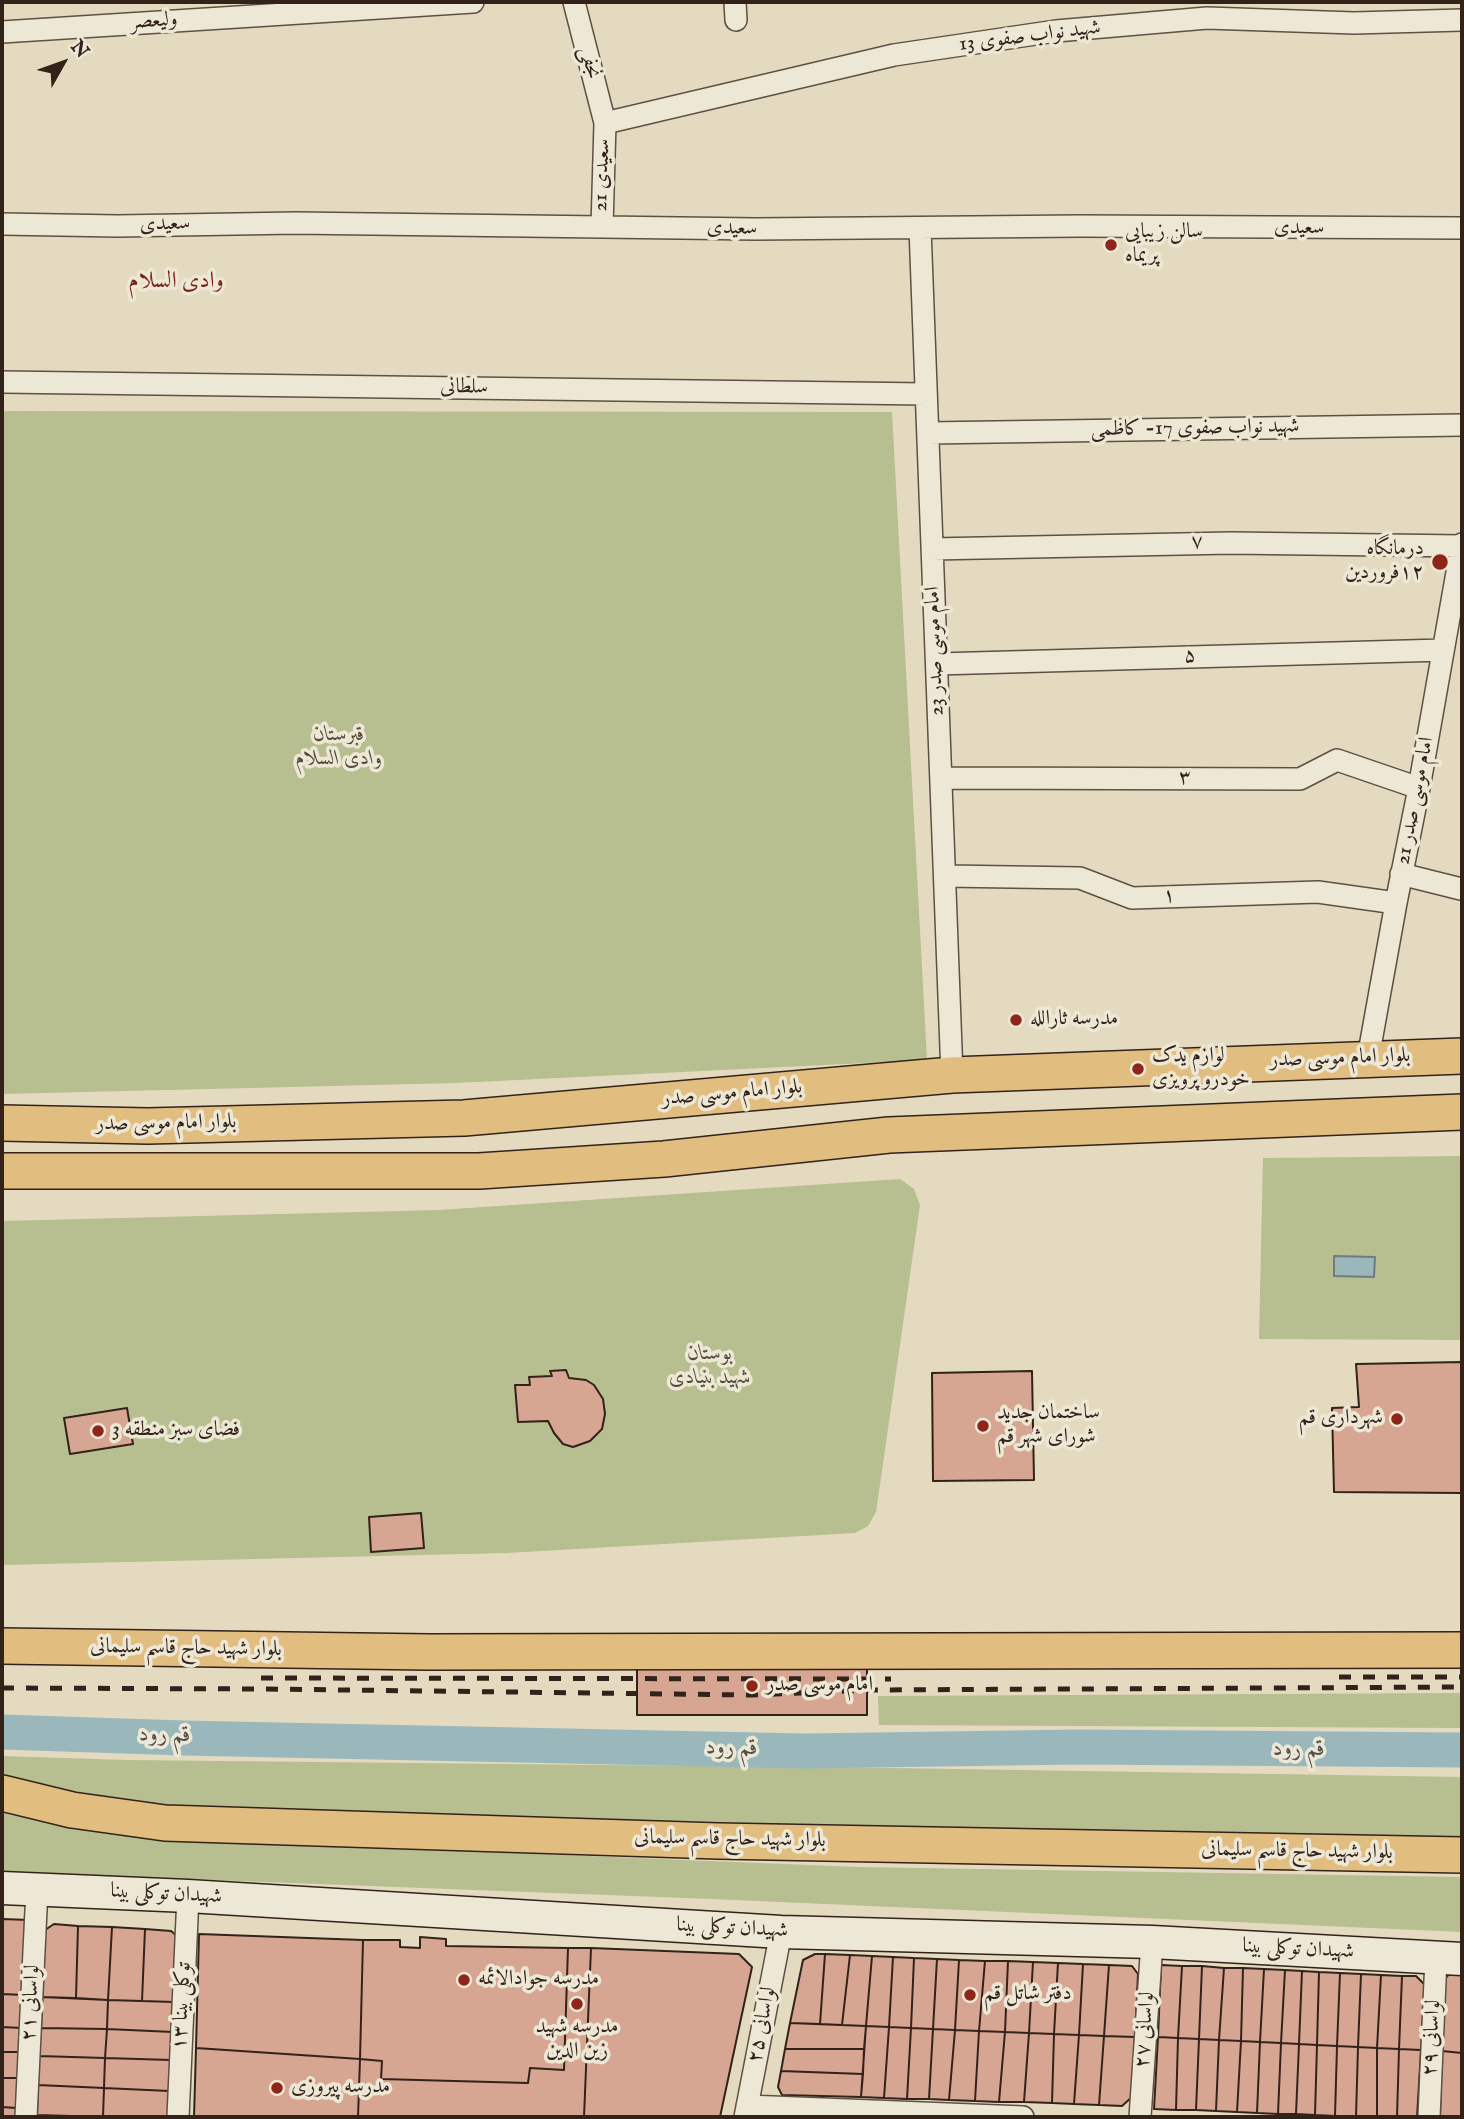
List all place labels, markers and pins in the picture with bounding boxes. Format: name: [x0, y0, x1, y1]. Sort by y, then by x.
place label: سالن زیبایی پریماه: [1125, 220, 1203, 270]
marker: سالن زیبایی پریماه: [1103, 237, 1119, 253]
place label: درمانگاه ١٢فروردین: [1345, 537, 1424, 587]
marker: درمانگاه ١٢فروردین: [1430, 552, 1450, 572]
place label: مدرسه ثارالله: [1030, 1007, 1118, 1033]
marker: مدرسه ثارالله: [1008, 1012, 1024, 1028]
place label: لوازم یدک خودرو پرویزی: [1152, 1044, 1250, 1094]
marker: لوازم یدک خودرو پرویزی: [1130, 1061, 1146, 1077]
place label: ساختمان جدید شورای شهر قم: [997, 1401, 1100, 1451]
place label: شهرداری قم: [1299, 1406, 1383, 1432]
marker: شهرداری قم: [1389, 1411, 1405, 1427]
place label: فضای سبز منطقه 3: [112, 1418, 240, 1444]
marker: ساختمان جدید شورای شهر قم: [975, 1418, 991, 1434]
marker: فضای سبز منطقه 3: [90, 1423, 106, 1439]
place label: امام موسی صدر: [766, 1673, 873, 1699]
marker: امام موسی صدر: [744, 1678, 760, 1694]
place label: مدرسه جوادالائمه: [478, 1967, 599, 1993]
marker: مدرسه جوادالائمه: [456, 1972, 472, 1988]
place label: دفتر شاتل قم: [984, 1982, 1072, 2008]
marker: دفتر شاتل قم: [962, 1987, 978, 2003]
marker: مدرسه شهید زین الدین: [569, 1996, 585, 2012]
place label: مدرسه شهید زین الدین: [536, 2015, 618, 2065]
place label: مدرسه پیروزی: [291, 2075, 390, 2101]
marker: مدرسه پیروزی: [269, 2080, 285, 2096]

